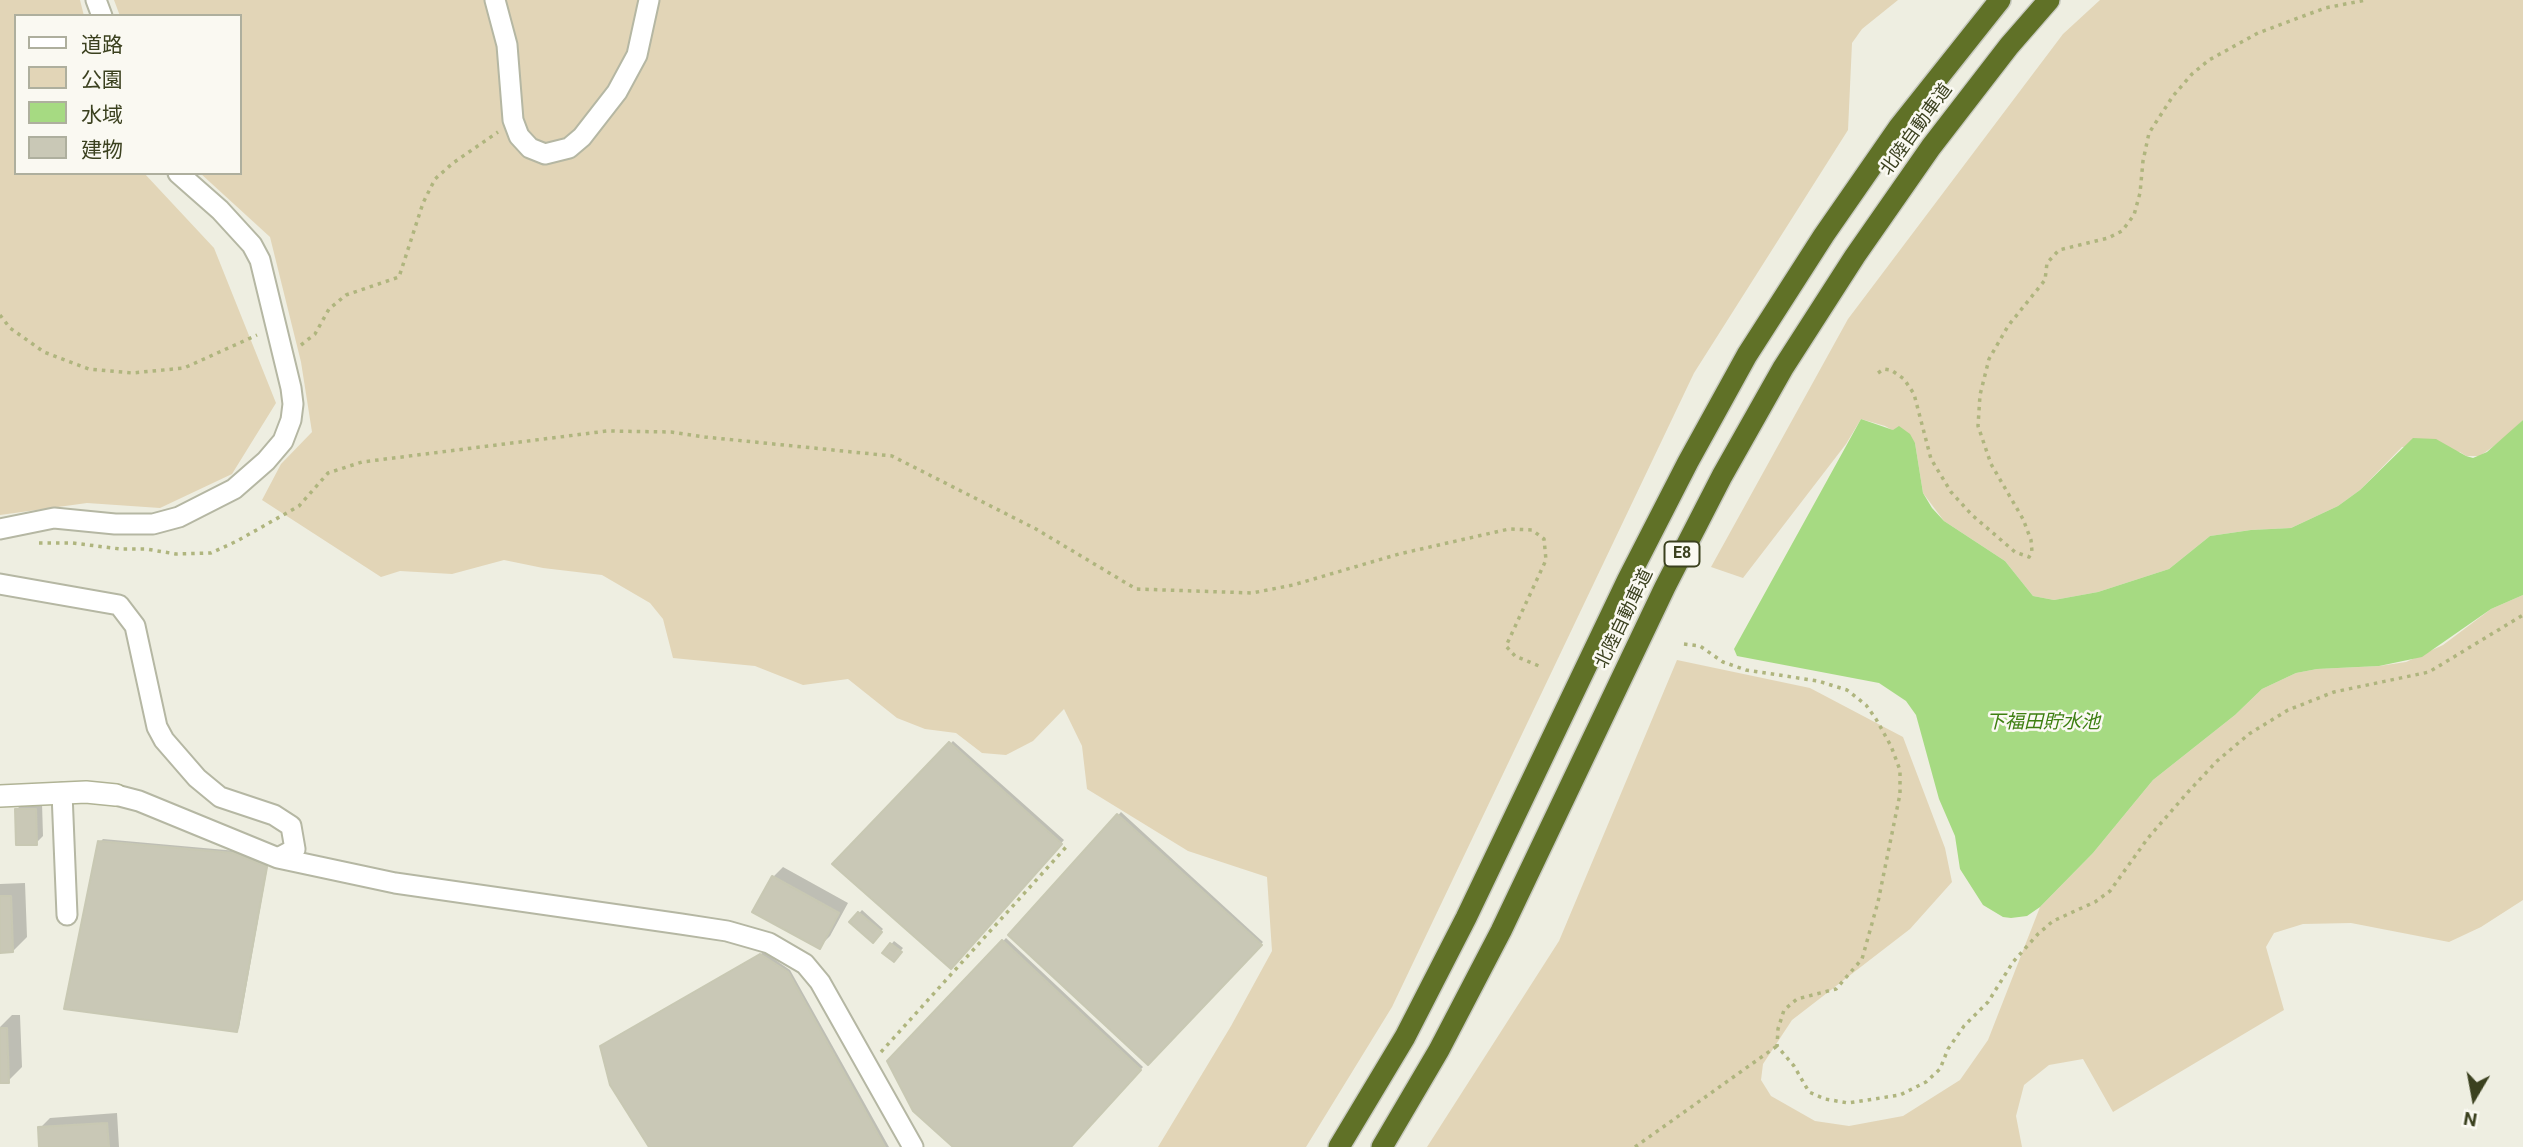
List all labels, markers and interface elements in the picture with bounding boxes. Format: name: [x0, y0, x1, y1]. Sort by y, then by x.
legend: [14, 14, 242, 175]
text: 道路: [81, 33, 123, 57]
text: 公園: [81, 68, 123, 92]
street label: 北陸自動車道: [1877, 80, 1957, 180]
text: 水域: [81, 103, 123, 127]
text: 建物: [81, 138, 123, 162]
road number: E8: [1664, 541, 1700, 566]
street label: 北陸自動車道: [1592, 566, 1658, 672]
water label: 下福田貯水池: [1986, 712, 2100, 734]
north arrow: [2439, 1063, 2509, 1133]
text: N: [2462, 1107, 2479, 1132]

